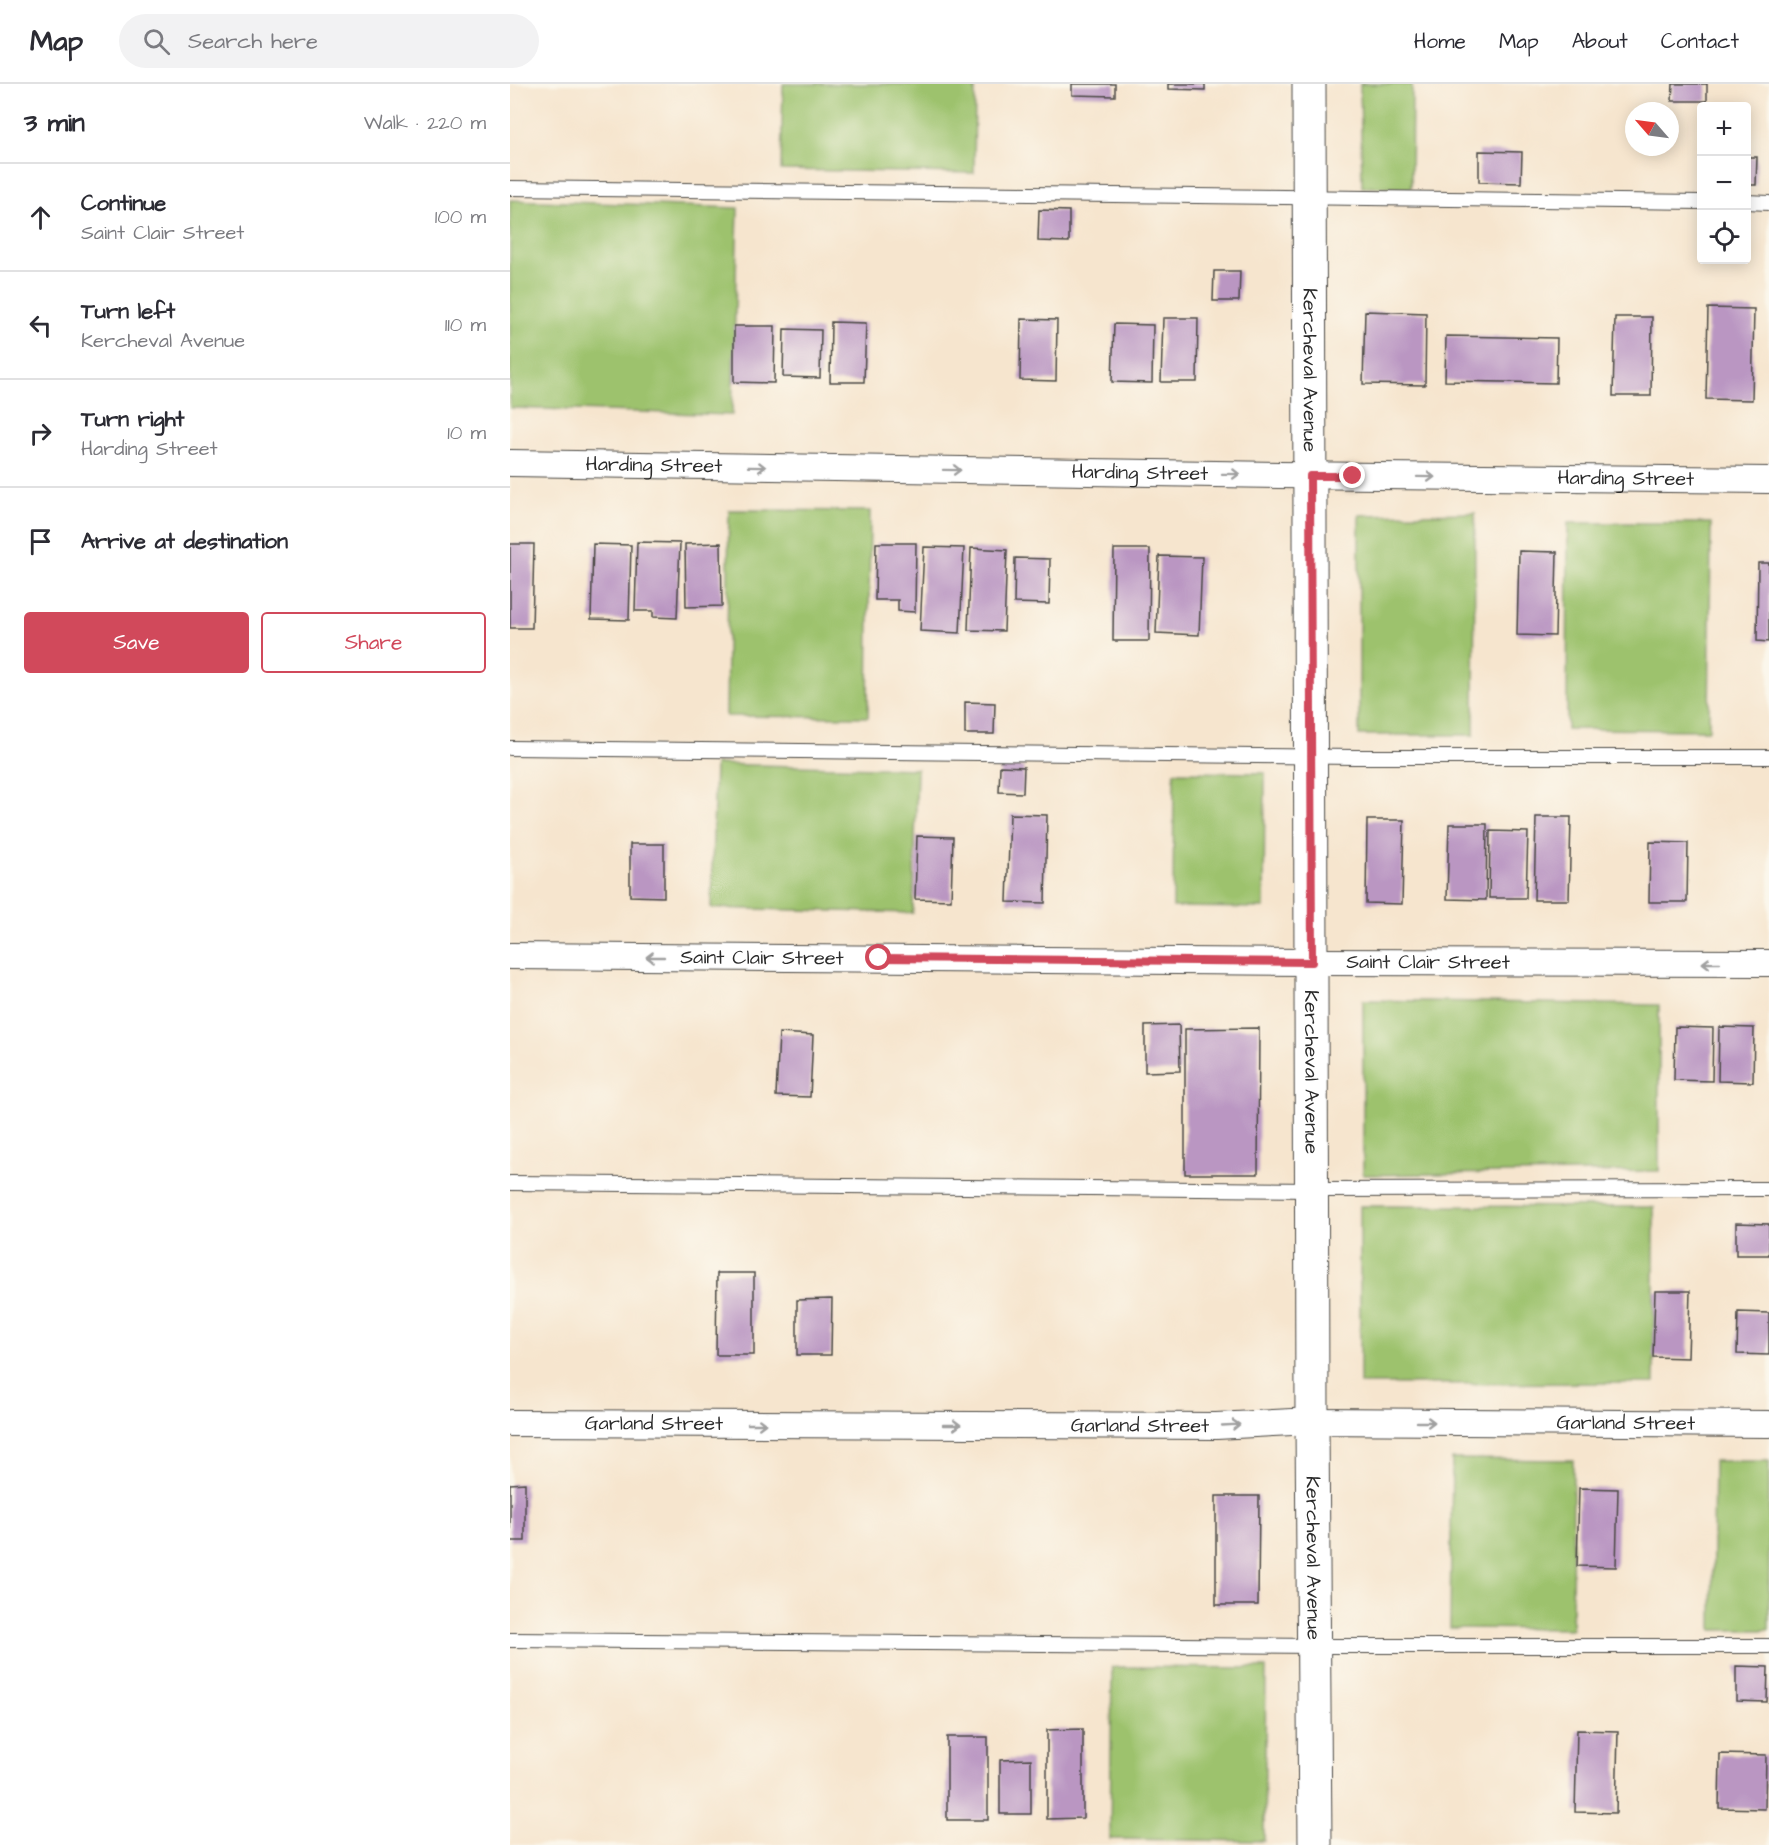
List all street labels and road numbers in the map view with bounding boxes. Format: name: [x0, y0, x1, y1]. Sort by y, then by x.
street label: Kercheval Avenue: [1295, 288, 1324, 452]
street label: Harding Street: [585, 450, 723, 480]
street label: Harding Street: [1071, 458, 1208, 488]
street label: Harding Street: [1557, 464, 1694, 494]
street label: Saint Clair Street: [680, 943, 844, 972]
street label: Saint Clair Street: [1346, 948, 1510, 976]
street label: Kercheval Avenue: [1297, 990, 1325, 1154]
street label: Garland Street: [585, 1409, 723, 1438]
street label: Garland Street: [1557, 1409, 1695, 1438]
street label: Garland Street: [1071, 1411, 1209, 1440]
street label: Kercheval Avenue: [1298, 1476, 1328, 1640]

